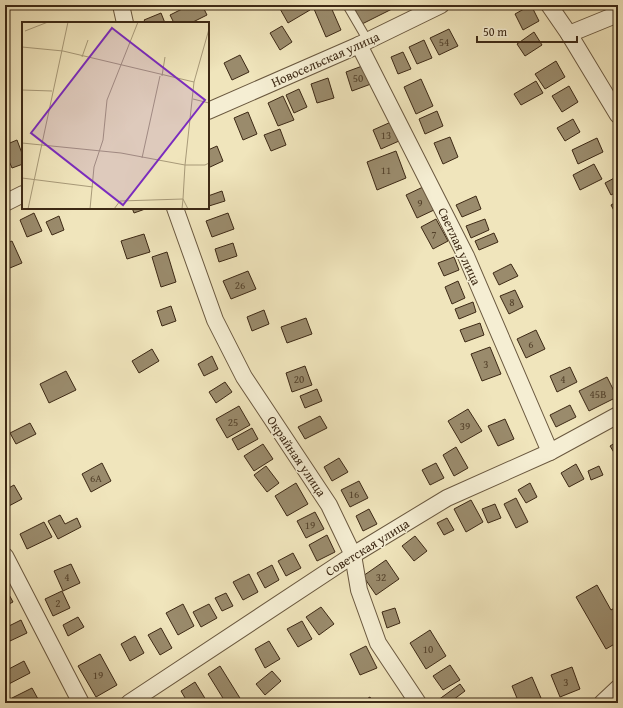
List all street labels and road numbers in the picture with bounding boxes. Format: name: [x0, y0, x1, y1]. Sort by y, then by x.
street label: Новосельская улица: [268, 27, 383, 92]
street label: Светлая улица: [433, 204, 486, 289]
street label: Окрайная улица: [262, 412, 331, 501]
street label: Советская улица: [322, 514, 414, 581]

